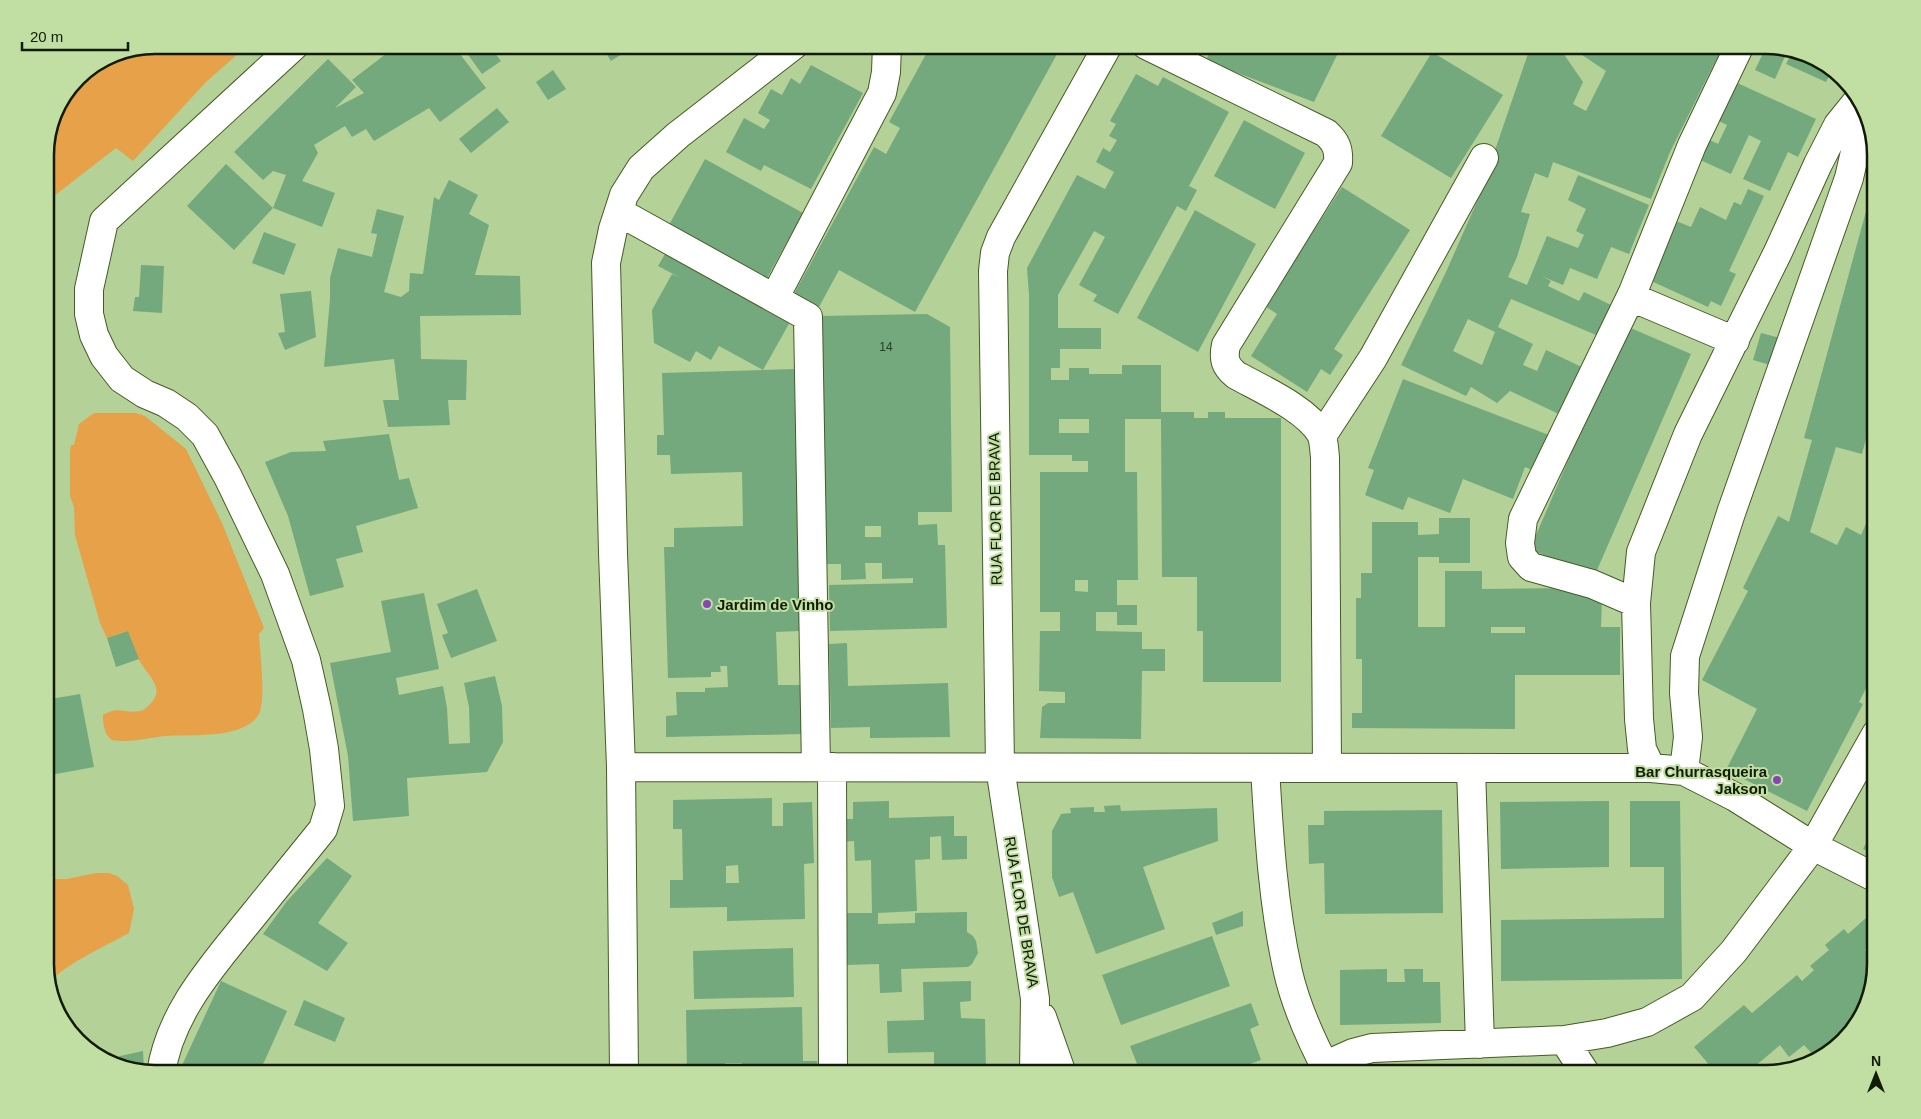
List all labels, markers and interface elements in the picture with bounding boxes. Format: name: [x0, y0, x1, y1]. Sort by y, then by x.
scale bar: [22, 20, 129, 52]
text: 20 m: [30, 28, 63, 45]
house number: 14: [879, 340, 893, 354]
street label: RUA FLOR DE BRAVA: [985, 432, 1005, 586]
place label: Jardim de Vinho: [717, 596, 833, 613]
marker: Jardim de Vinho: [701, 598, 713, 610]
place label: Bar Churrasqueira Jakson: [1635, 763, 1768, 797]
marker: Bar Churrasqueira Jakson: [1771, 774, 1783, 786]
street label: RUA FLOR DE BRAVA: [1002, 835, 1042, 989]
north arrow: [1851, 1049, 1901, 1099]
text: N: [1871, 1053, 1881, 1069]

